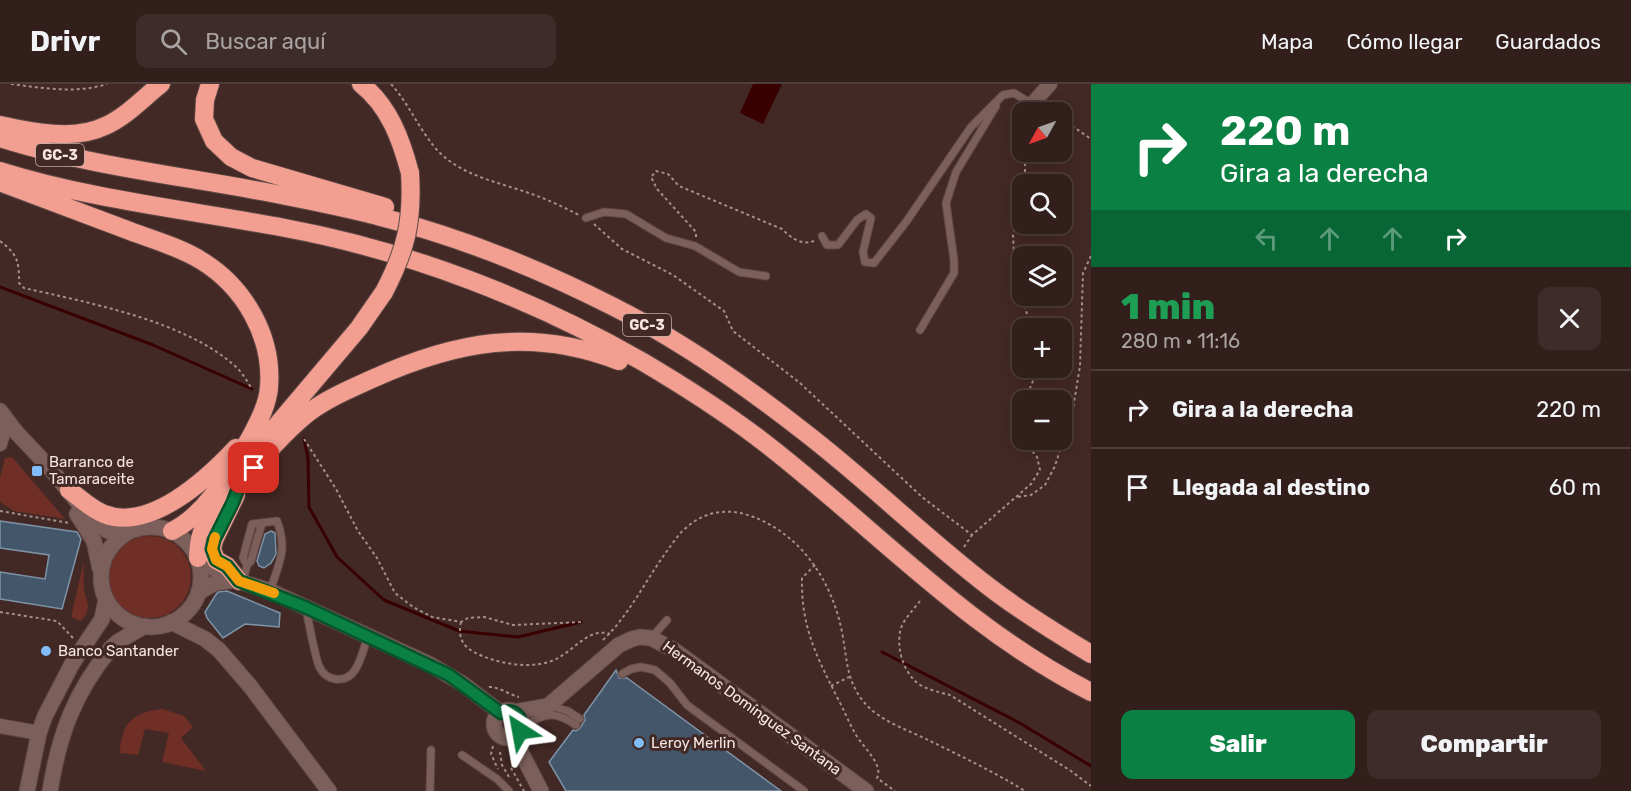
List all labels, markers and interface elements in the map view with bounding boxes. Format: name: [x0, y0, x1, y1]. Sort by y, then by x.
search box: [136, 14, 556, 68]
text: Drivr: [30, 25, 100, 58]
icon: search: [157, 25, 190, 58]
text: Buscar aquí: [205, 28, 326, 55]
text: Mapa: [1261, 29, 1313, 54]
text: Cómo llegar: [1346, 29, 1462, 54]
text: Guardados: [1495, 29, 1601, 54]
north arrow: [1012, 102, 1072, 162]
map controls: [1012, 102, 1072, 450]
text: 220 m: [1220, 106, 1351, 156]
icon: right: [1121, 108, 1199, 186]
road number: GC-3: [36, 144, 84, 166]
text: Gira a la derecha: [1220, 157, 1429, 189]
button: search: [1012, 174, 1072, 234]
icon: left: [1250, 222, 1283, 255]
icon: ahead: [1313, 222, 1346, 255]
icon: ahead: [1376, 222, 1409, 255]
icon: right: [1439, 222, 1472, 255]
button: layers: [1012, 246, 1072, 306]
text: 1 min: [1121, 285, 1215, 328]
button: close: [1538, 287, 1601, 350]
road number: GC-3: [623, 314, 671, 336]
button: +: [1012, 318, 1072, 378]
text: 280 m · 11:16: [1121, 329, 1240, 353]
button: −: [1012, 390, 1072, 450]
icon: right: [1121, 393, 1154, 426]
text: Gira a la derecha: [1172, 396, 1353, 423]
text: 220 m: [1536, 396, 1601, 423]
pin: [228, 442, 279, 493]
icon: arrive: [237, 451, 270, 484]
place label: Barranco de Tamaraceite: [49, 453, 135, 488]
marker: Barranco de Tamaraceite: [30, 464, 44, 478]
icon: arrive: [1121, 471, 1154, 504]
text: Llegada al destino: [1172, 474, 1370, 501]
text: 60 m: [1549, 474, 1601, 501]
street label: Hermanos Domínguez Santana: [659, 637, 845, 779]
place label: Banco Santander: [58, 642, 179, 660]
marker: Banco Santander: [39, 644, 53, 658]
position arrow: [488, 699, 552, 763]
button: Salir: [1121, 710, 1355, 779]
button: Compartir: [1367, 710, 1601, 779]
place label: Leroy Merlin: [651, 734, 735, 752]
marker: Leroy Merlin: [632, 736, 646, 750]

